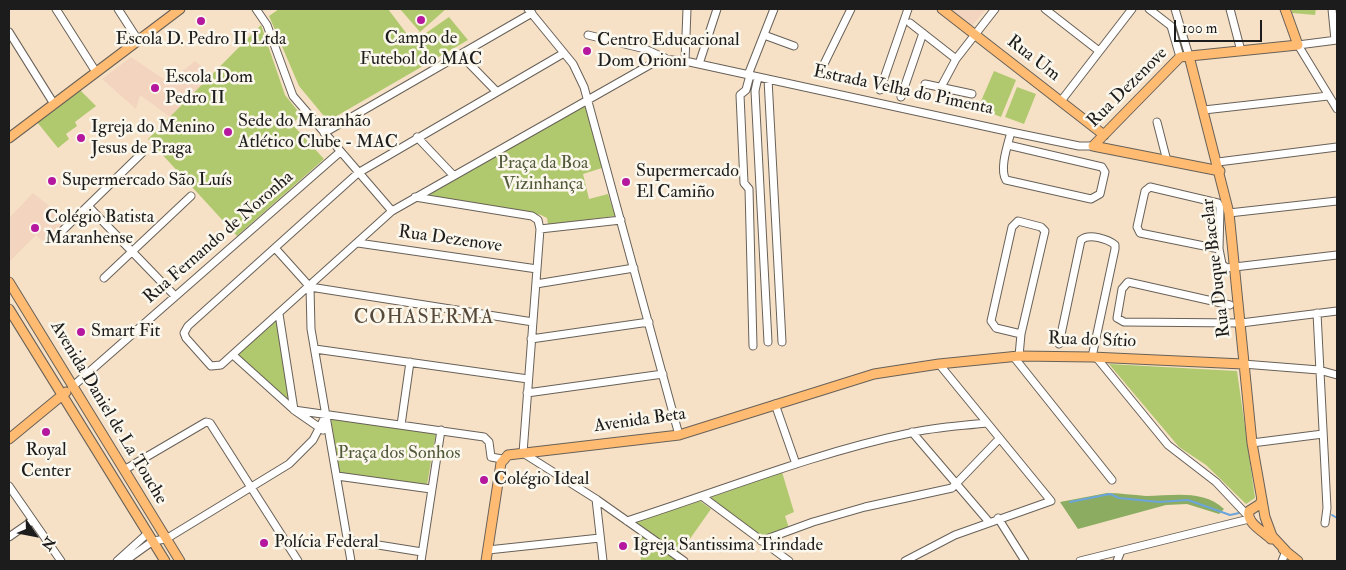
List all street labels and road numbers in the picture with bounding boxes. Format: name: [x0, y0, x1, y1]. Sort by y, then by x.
street label: Rua Um: [1002, 31, 1064, 87]
street label: Rua Dezenove: [1083, 43, 1173, 133]
street label: Estrada Velha do Pimenta: [811, 61, 995, 121]
street label: Rua Fernando de Noronha: [140, 167, 298, 309]
street label: Rua Duque Bacelar: [1198, 197, 1236, 339]
street label: Rua Dezenove: [397, 222, 503, 258]
street label: Avenida Daniel de La Touche: [45, 318, 171, 508]
street label: Rua do Sítio: [1047, 329, 1137, 353]
street label: Avenida Beta: [593, 404, 687, 438]

